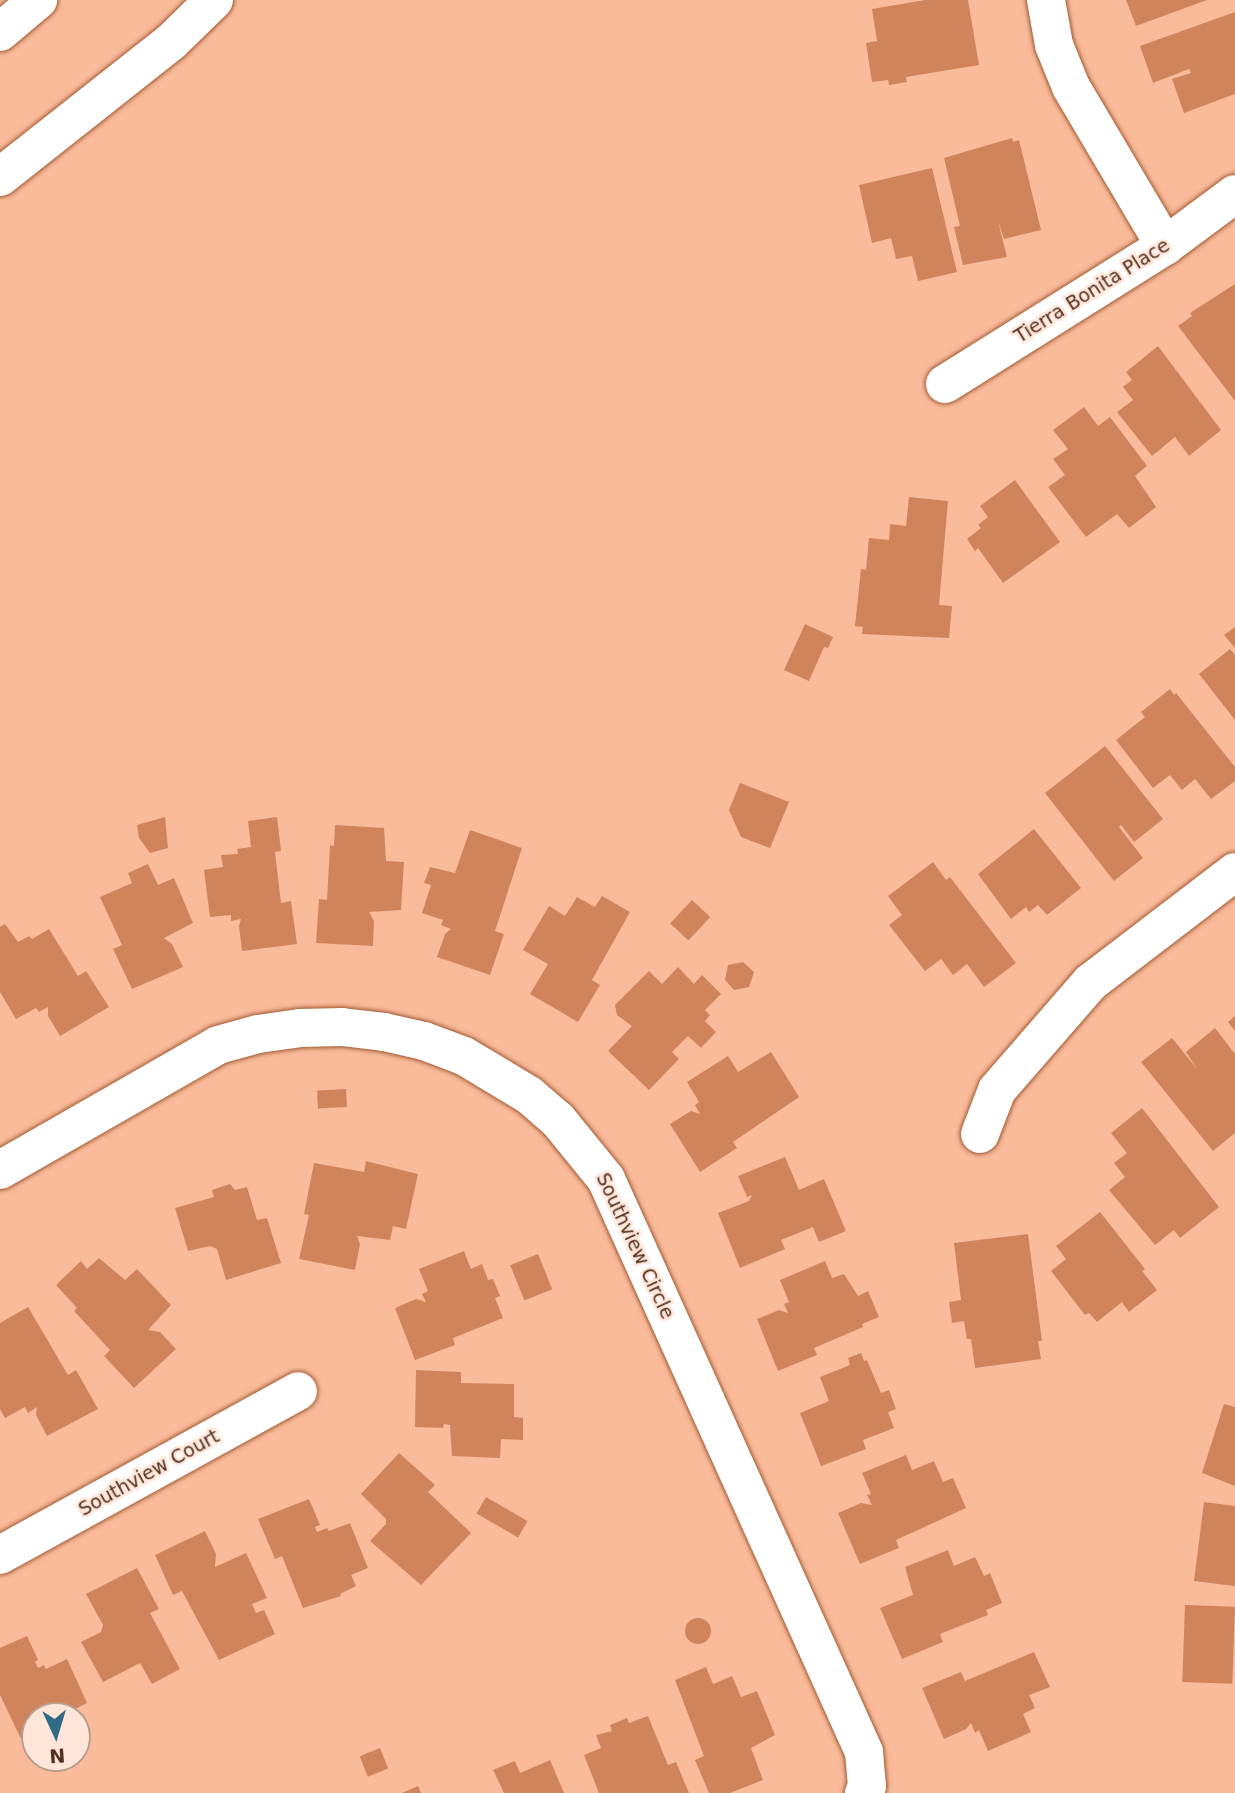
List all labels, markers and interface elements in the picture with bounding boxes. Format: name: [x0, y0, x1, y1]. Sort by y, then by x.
street label: Tierra Bonita Place: [1010, 234, 1174, 348]
street label: Southview Circle: [591, 1169, 679, 1323]
street label: Southview Court: [75, 1425, 223, 1521]
north arrow: [21, 1702, 91, 1772]
text: N: [49, 1744, 66, 1767]

